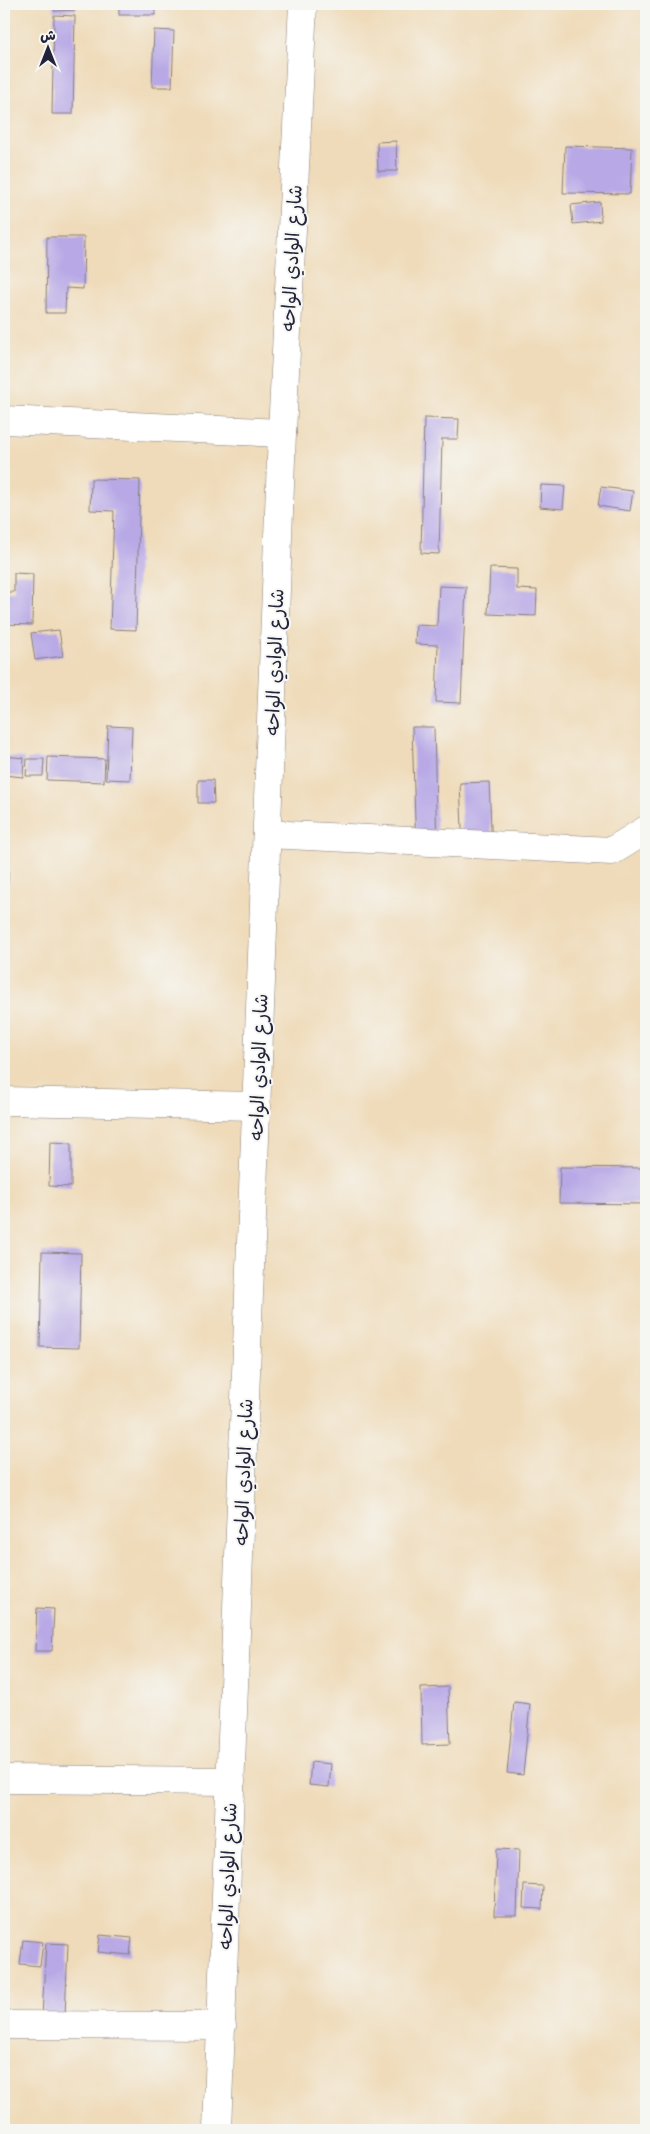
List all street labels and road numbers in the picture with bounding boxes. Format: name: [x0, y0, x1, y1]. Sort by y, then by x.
street label: شارع الوادي الواحه: [275, 184, 310, 332]
street label: شارع الوادي الواحه: [259, 588, 292, 736]
street label: شارع الوادي الواحه: [243, 993, 276, 1141]
street label: شارع الوادي الواحه: [228, 1398, 261, 1546]
street label: شارع الوادي الواحه: [212, 1802, 245, 1950]

